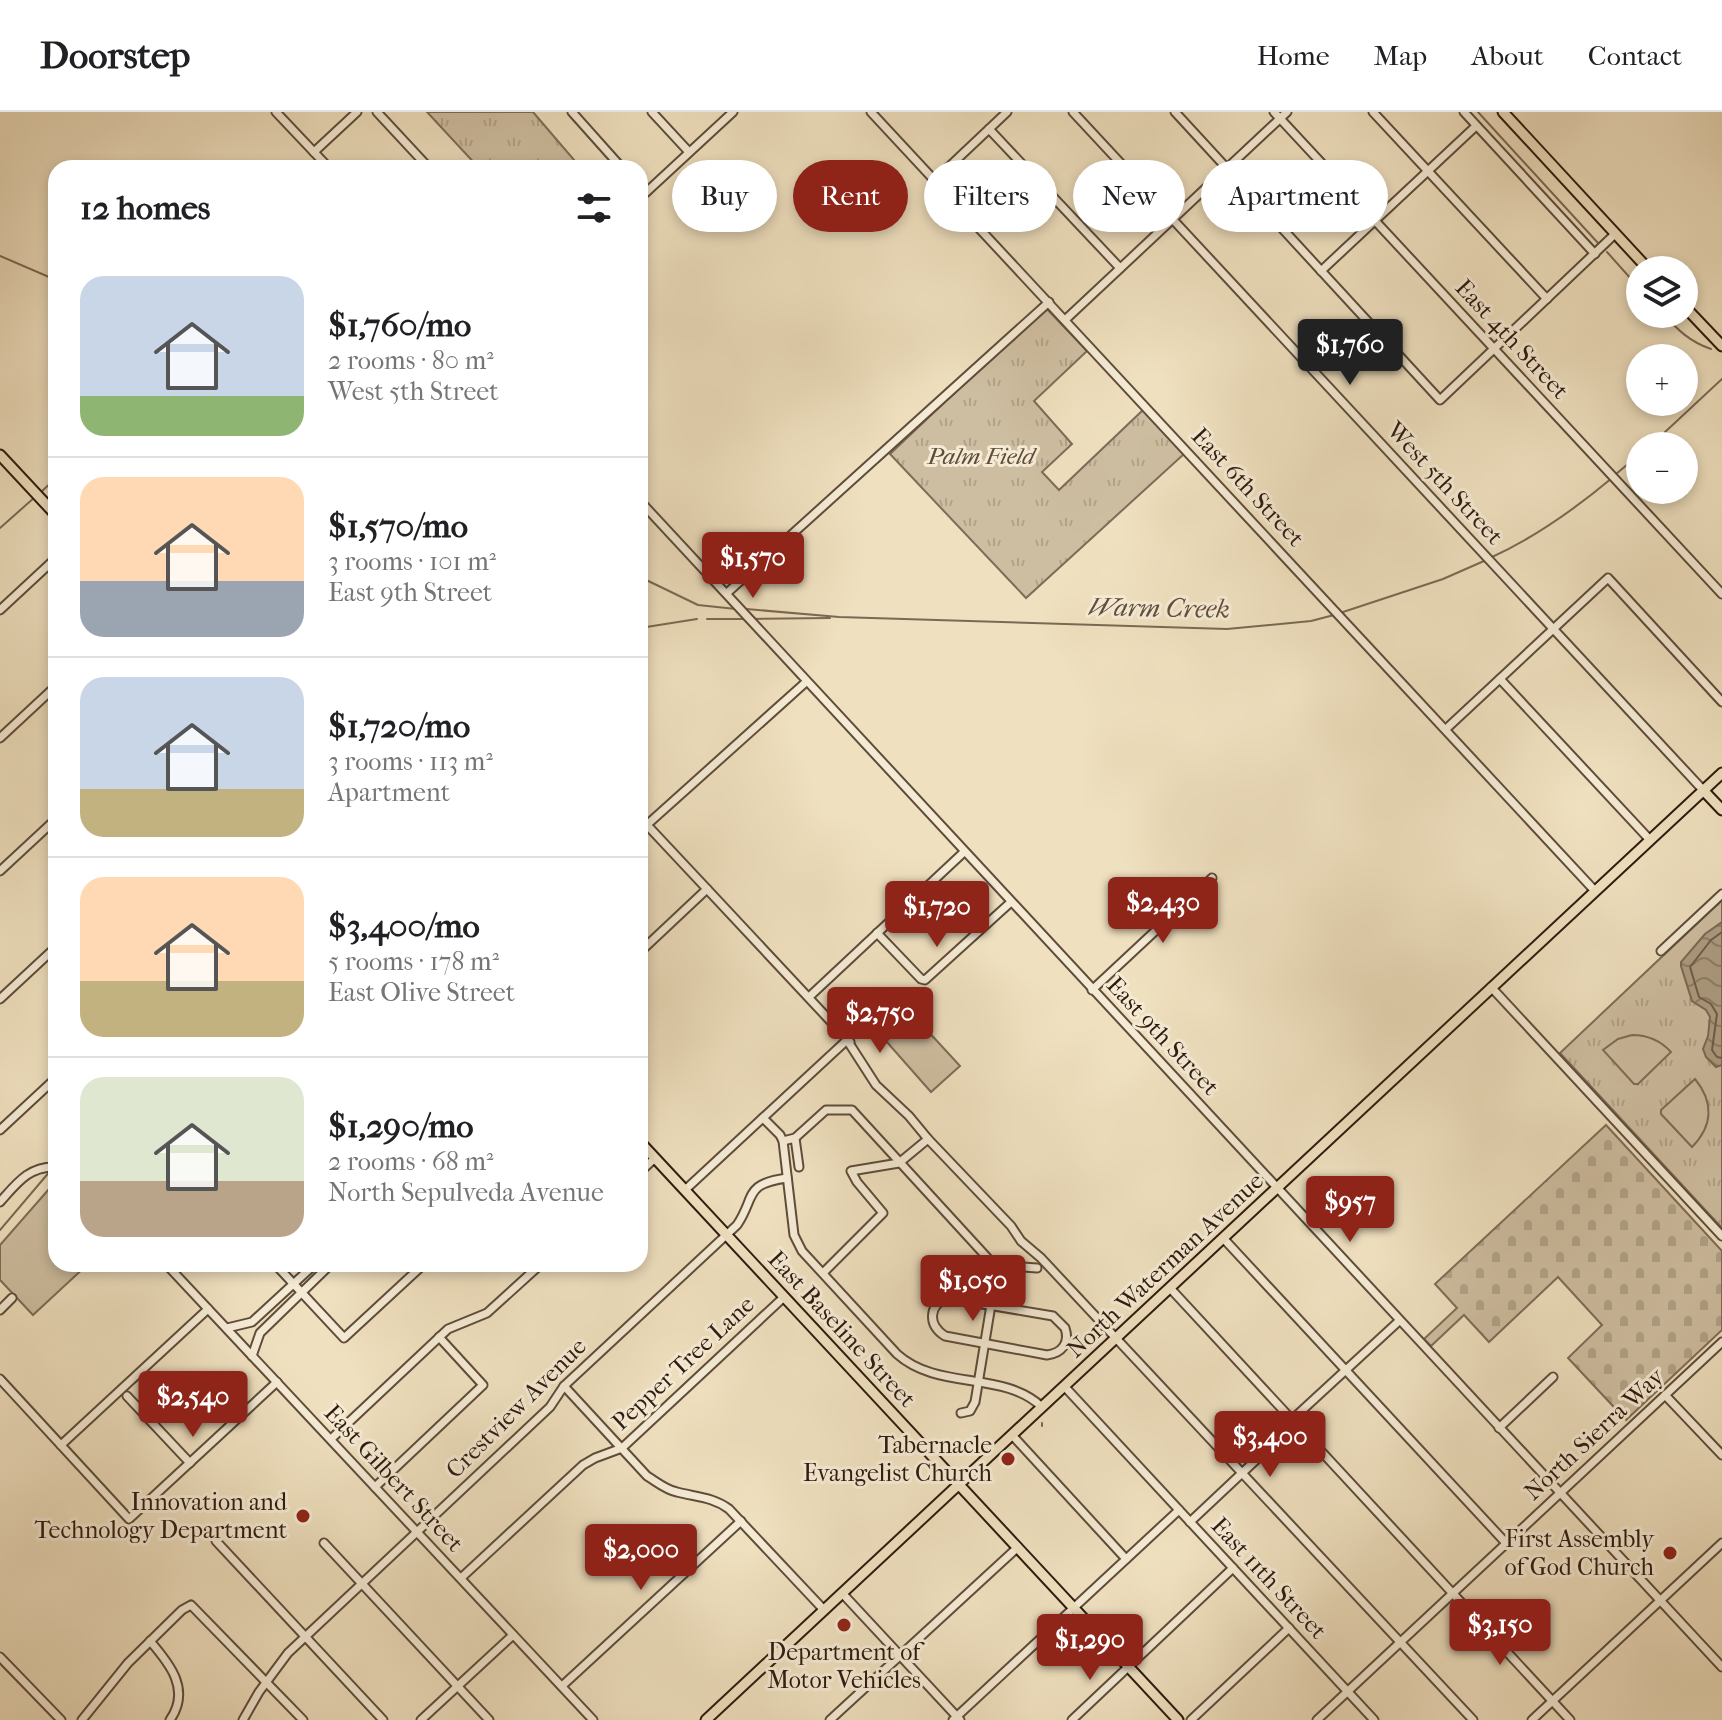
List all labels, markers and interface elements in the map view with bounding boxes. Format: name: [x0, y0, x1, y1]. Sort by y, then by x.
text: Doorstep: [40, 33, 190, 78]
text: Home: [1257, 39, 1330, 72]
text: Map: [1374, 39, 1427, 72]
text: About: [1471, 39, 1544, 72]
text: Contact: [1588, 39, 1682, 72]
chip: Buy: [672, 160, 777, 232]
chip: Rent: [793, 160, 908, 232]
chip: Filters: [924, 160, 1057, 232]
chip: New: [1073, 160, 1185, 232]
chip: Apartment: [1201, 160, 1388, 232]
icon: filters: [572, 186, 616, 230]
text: 12 homes: [80, 188, 210, 228]
map controls: [1626, 256, 1698, 504]
button: layers: [1626, 256, 1698, 328]
street label: East 4th Street: [1450, 273, 1575, 405]
text: $1,760/mo: [328, 305, 471, 345]
icon: home: [144, 308, 240, 404]
pin: $1,760: [1285, 319, 1415, 387]
text: $1,760: [1316, 329, 1384, 360]
button: +: [1626, 344, 1698, 416]
text: 2 rooms · 80 m²: [328, 345, 494, 376]
text: West 5th Street: [328, 376, 498, 407]
street label: West 5th Street: [1380, 415, 1509, 550]
street label: East 6th Street: [1186, 422, 1310, 552]
button: −: [1626, 432, 1698, 504]
park label: Palm Field: [927, 442, 1037, 470]
text: $1,570/mo: [328, 506, 468, 546]
icon: home: [144, 509, 240, 605]
pin: $1,570: [688, 532, 818, 600]
text: $1,570: [720, 542, 786, 573]
text: 3 rooms · 101 m²: [328, 546, 496, 577]
text: East 9th Street: [328, 577, 492, 608]
water label: Warm Creek: [1088, 591, 1230, 625]
text: $1,720/mo: [328, 706, 470, 746]
icon: home: [144, 709, 240, 805]
text: 3 rooms · 113 m²: [328, 746, 493, 777]
text: Apartment: [328, 777, 450, 808]
pin: $2,430: [1098, 877, 1228, 945]
pin: $1,720: [872, 881, 1002, 949]
text: $2,430: [1126, 887, 1200, 918]
text: $1,720: [903, 891, 971, 922]
text: $3,400/mo: [328, 906, 480, 946]
icon: home: [144, 909, 240, 1005]
text: 5 rooms · 178 m²: [328, 946, 499, 977]
street label: East 9th Street: [1101, 971, 1225, 1101]
text: East Olive Street: [328, 977, 515, 1008]
pin: $2,750: [815, 987, 945, 1055]
text: $2,750: [845, 997, 915, 1028]
text: $1,290/mo: [328, 1106, 474, 1146]
icon: home: [144, 1109, 240, 1205]
text: 2 rooms · 68 m²: [328, 1146, 493, 1177]
street label: North Waterman Avenue: [1061, 1167, 1269, 1363]
pin: $957: [1303, 1176, 1397, 1244]
text: North Sepulveda Avenue: [328, 1177, 604, 1208]
text: $957: [1324, 1186, 1376, 1217]
street label: East Baseline Street: [762, 1245, 922, 1413]
pin: $1,050: [908, 1255, 1038, 1323]
text: $1,050: [939, 1265, 1007, 1296]
street label: Pepper Tree Lane: [606, 1290, 760, 1436]
street label: Crestview Avenue: [440, 1332, 592, 1484]
street label: North Sierra Way: [1518, 1361, 1670, 1506]
pin: $2,540: [128, 1371, 258, 1439]
text: $2,540: [157, 1381, 229, 1412]
street label: East Gilbert Street: [319, 1399, 470, 1558]
pin: $3,400: [1205, 1411, 1335, 1479]
text: $3,400: [1232, 1421, 1308, 1452]
place label: Tabernacle Evangelist Church: [803, 1431, 993, 1487]
marker: Tabernacle Evangelist Church: [999, 1450, 1017, 1468]
place label: Innovation and Technology Department: [34, 1488, 288, 1544]
marker: Innovation and Technology Department: [294, 1507, 312, 1525]
street label: East 11th Street: [1206, 1511, 1333, 1645]
pin: $2,000: [576, 1524, 706, 1592]
place label: First Assembly of God Church: [1505, 1525, 1655, 1581]
text: $2,000: [603, 1534, 679, 1565]
marker: First Assembly of God Church: [1661, 1544, 1679, 1562]
pin: $3,150: [1435, 1599, 1565, 1667]
text: $3,150: [1467, 1609, 1533, 1640]
pin: $1,290: [1025, 1614, 1155, 1682]
marker: Department of Motor Vehicles: [835, 1616, 853, 1634]
text: $1,290: [1055, 1624, 1125, 1655]
place label: Department of Motor Vehicles: [767, 1638, 925, 1694]

